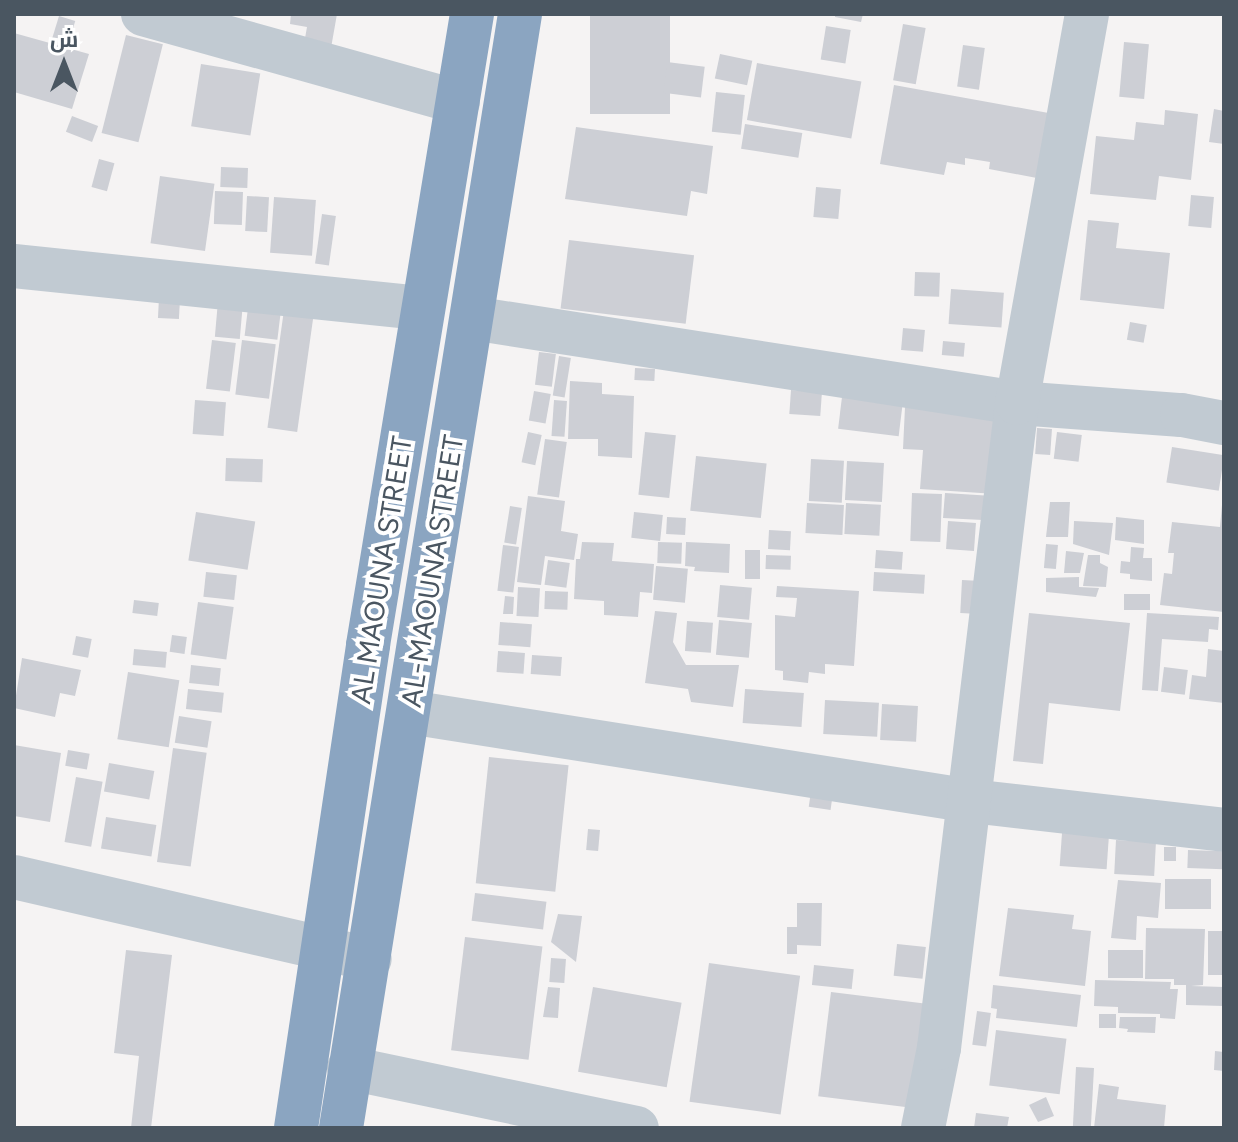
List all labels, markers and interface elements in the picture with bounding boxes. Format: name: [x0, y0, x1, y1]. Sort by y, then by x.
north arrow: [24, 24, 104, 104]
text: ش: [50, 26, 78, 53]
street label: AL-MAOUNA STREET: [394, 433, 470, 709]
street label: AL MAOUNA STREET: [343, 434, 419, 706]

